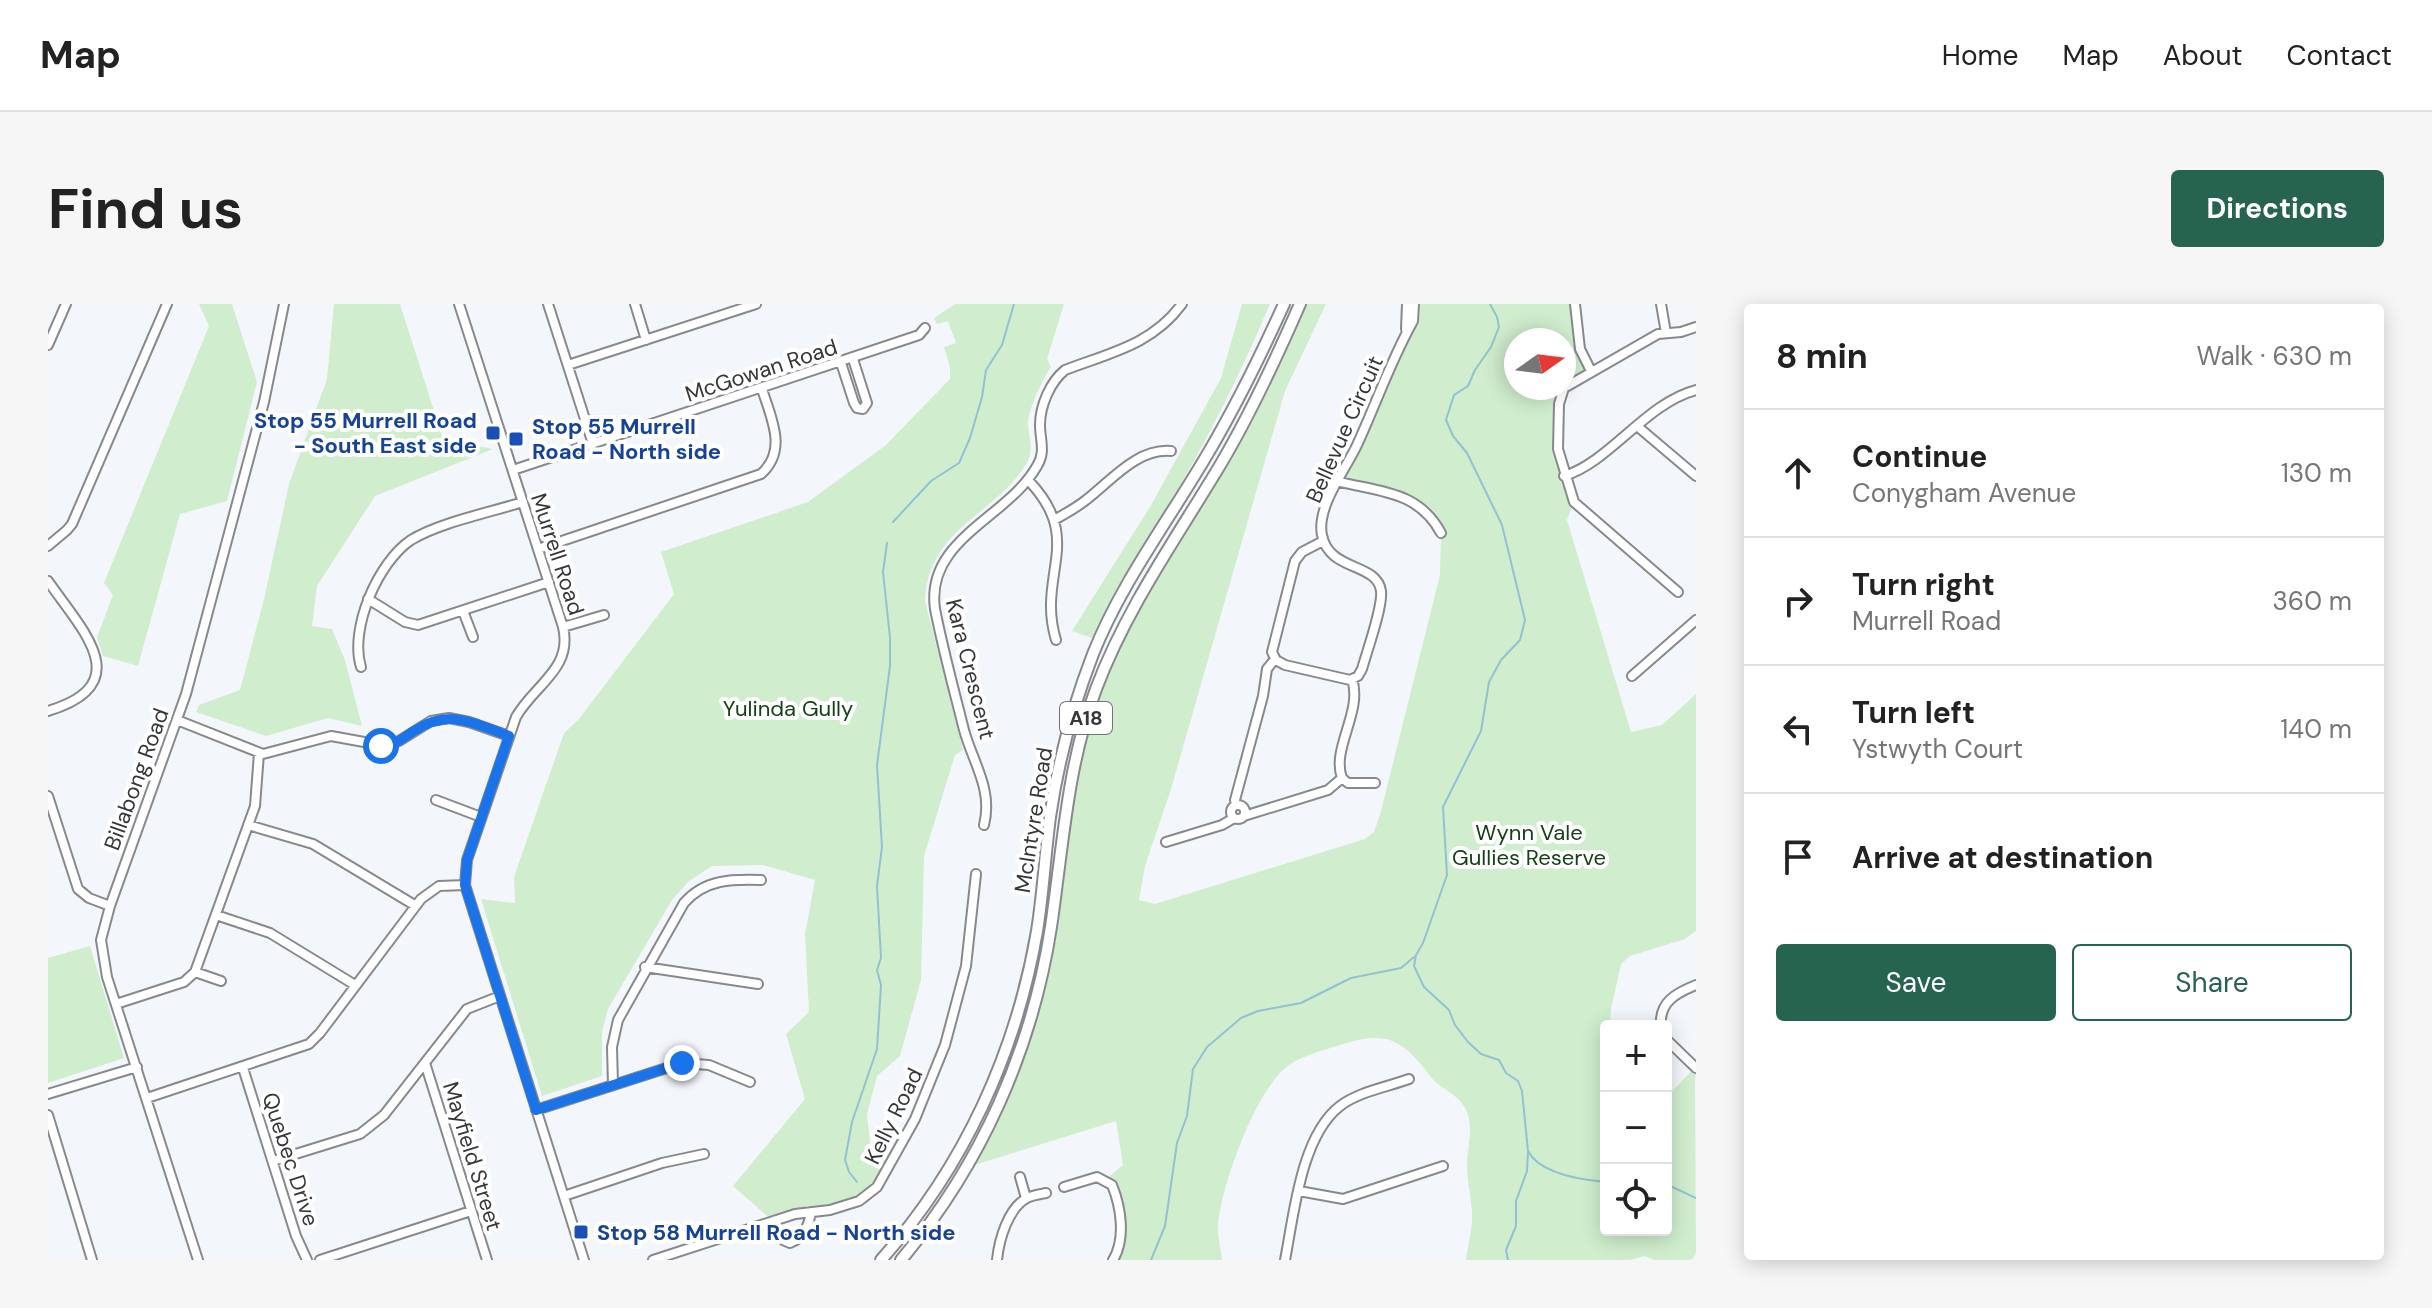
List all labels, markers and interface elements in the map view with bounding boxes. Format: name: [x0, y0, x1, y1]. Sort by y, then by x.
text: Map: [40, 30, 121, 80]
text: Home: [1942, 37, 2018, 74]
text: Map: [2062, 37, 2119, 74]
text: About: [2163, 37, 2242, 74]
text: Contact: [2286, 37, 2392, 74]
button: Directions: [2171, 170, 2384, 247]
text: Find us: [48, 172, 243, 245]
north arrow: [1504, 328, 1576, 400]
street label: McGowan Road: [681, 332, 841, 409]
text: 8 min: [1776, 334, 1868, 379]
text: Walk · 630 m: [2197, 339, 2352, 373]
street label: Bellevue Circuit: [1299, 351, 1390, 507]
place label: Stop 55 Murrell Road - South East side: [254, 406, 477, 460]
place label: Stop 55 Murrell Road - North side: [532, 412, 721, 466]
marker: Stop 55 Murrell Road - South East side: [484, 424, 502, 442]
marker: Stop 55 Murrell Road - North side: [507, 430, 525, 448]
text: Continue: [1852, 437, 1987, 476]
icon: ahead: [1776, 451, 1820, 495]
text: 130 m: [2281, 456, 2352, 490]
text: Conygham Avenue: [1852, 476, 2076, 510]
street label: Murrell Road: [524, 490, 591, 619]
text: Turn right: [1852, 565, 1995, 604]
icon: right: [1776, 579, 1820, 623]
text: 360 m: [2272, 584, 2352, 618]
street label: Kara Crescent: [939, 596, 1002, 742]
text: Murrell Road: [1852, 604, 2001, 638]
text: Turn left: [1852, 693, 1975, 732]
park label: Yulinda Gully: [723, 694, 853, 723]
road number: A18: [1060, 702, 1112, 734]
street label: Billabong Road: [97, 704, 176, 854]
icon: left: [1776, 707, 1820, 751]
text: 140 m: [2280, 712, 2352, 746]
route start: [363, 728, 399, 764]
text: Ystwyth Court: [1852, 732, 2023, 766]
street label: McIntyre Road: [1008, 745, 1059, 895]
park label: Wynn Vale Gullies Reserve: [1452, 818, 1606, 872]
icon: arrive: [1776, 835, 1820, 879]
text: Arrive at destination: [1852, 838, 2153, 877]
button: Save: [1776, 944, 2056, 1021]
button: Share: [2072, 944, 2352, 1021]
map controls: [1600, 1020, 1672, 1236]
button: +: [1600, 1020, 1672, 1092]
route end: [664, 1045, 700, 1081]
street label: Kelly Road: [858, 1063, 929, 1169]
street label: Mayfield Street: [436, 1078, 509, 1234]
street label: Quebec Drive: [255, 1089, 326, 1230]
button: −: [1600, 1092, 1672, 1164]
button: locate: [1600, 1164, 1672, 1236]
place label: Stop 58 Murrell Road - North side: [597, 1218, 955, 1247]
marker: Stop 58 Murrell Road - North side: [572, 1223, 590, 1241]

